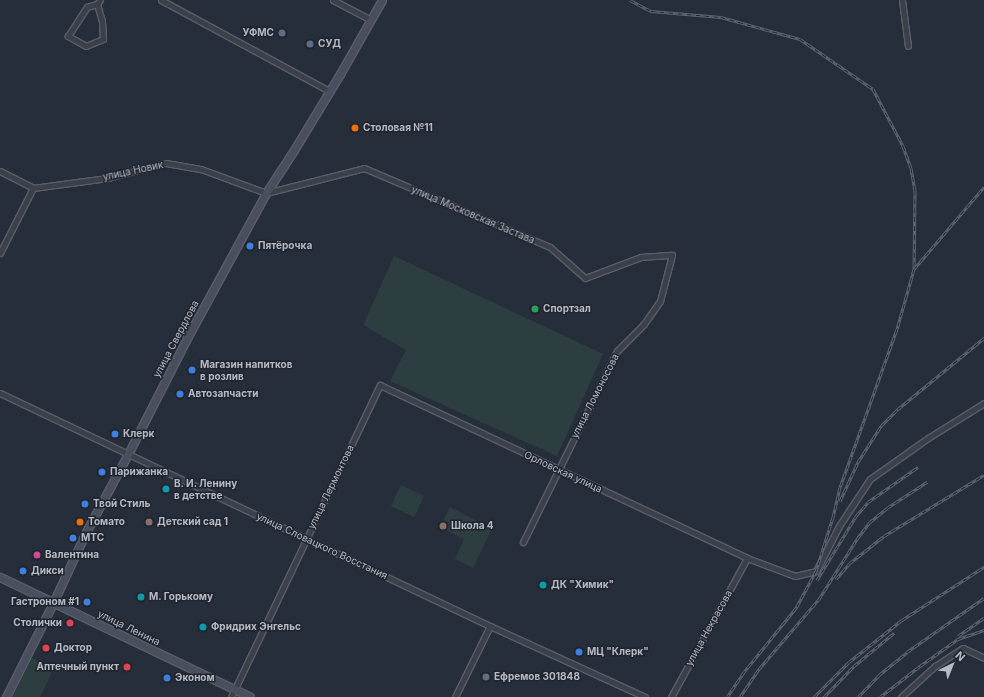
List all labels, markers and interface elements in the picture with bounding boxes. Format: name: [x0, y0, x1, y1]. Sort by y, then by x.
place label: УФМС: [242, 27, 274, 39]
marker: УФМС: [277, 28, 287, 38]
place label: СУД: [318, 38, 341, 50]
marker: СУД: [305, 39, 315, 49]
place label: Столовая №11: [363, 122, 433, 134]
marker: Столовая №11: [350, 123, 360, 133]
street label: улица Новик: [102, 159, 164, 183]
street label: улица Московская Застава: [409, 184, 537, 246]
place label: Пятёрочка: [258, 240, 312, 252]
marker: Пятёрочка: [245, 241, 255, 251]
street label: улица Свердлова: [151, 298, 201, 380]
place label: Спортзал: [543, 303, 591, 315]
marker: Спортзал: [530, 304, 540, 314]
street label: улица Ломоносова: [568, 352, 622, 440]
place label: Магазин напитков в розлив: [200, 358, 292, 382]
marker: Магазин напитков в розлив: [187, 365, 197, 375]
place label: Автозапчасти: [188, 388, 258, 400]
marker: Автозапчасти: [175, 389, 185, 399]
place label: Клерк: [123, 428, 154, 440]
marker: Клерк: [110, 429, 120, 439]
street label: улица Лермонтова: [305, 443, 357, 531]
street label: Орловская улица: [522, 449, 604, 495]
place label: Парижанка: [110, 466, 168, 478]
marker: Парижанка: [97, 467, 107, 477]
place label: В. И. Ленину в детстве: [174, 477, 238, 500]
marker: В. И. Ленину в детстве: [161, 484, 171, 494]
place label: Твой Стиль: [93, 498, 150, 510]
marker: Твой Стиль: [80, 499, 90, 509]
street label: улица Словацкого Восстания: [255, 510, 389, 582]
place label: Томато: [88, 516, 125, 528]
place label: Детский сад 1: [157, 516, 228, 528]
marker: Томато: [75, 517, 85, 527]
marker: Детский сад 1: [144, 517, 154, 527]
place label: Школа 4: [451, 520, 494, 532]
marker: Школа 4: [438, 521, 448, 531]
place label: МТС: [81, 532, 104, 544]
marker: МТС: [68, 533, 78, 543]
place label: Валентина: [45, 549, 99, 561]
marker: Валентина: [32, 550, 42, 560]
place label: Дикси: [31, 565, 64, 577]
marker: Дикси: [18, 566, 28, 576]
place label: ДК "Химик": [551, 579, 614, 591]
marker: ДК "Химик": [538, 580, 548, 590]
street label: улица Некрасова: [683, 588, 735, 668]
place label: М. Горькому: [149, 591, 213, 603]
marker: М. Горькому: [136, 592, 146, 602]
place label: Гастроном #1: [11, 596, 79, 608]
marker: Гастроном #1: [82, 597, 92, 607]
street label: улица Ленина: [96, 608, 162, 648]
place label: Столички: [13, 617, 62, 629]
marker: Столички: [65, 618, 75, 628]
place label: Фридрих Энгельс: [211, 621, 301, 633]
marker: Фридрих Энгельс: [198, 622, 208, 632]
place label: Доктор: [54, 642, 92, 654]
marker: Доктор: [41, 643, 51, 653]
north arrow: [932, 645, 972, 685]
place label: МЦ "Клерк": [587, 646, 649, 658]
marker: МЦ "Клерк": [574, 647, 584, 657]
text: N: [952, 648, 968, 664]
place label: Аптечный пункт: [36, 661, 119, 673]
marker: Аптечный пункт: [122, 662, 132, 672]
place label: Ефремов 301848: [494, 671, 580, 683]
place label: Эконом: [175, 672, 215, 684]
marker: Ефремов 301848: [481, 672, 491, 682]
marker: Эконом: [162, 673, 172, 683]

